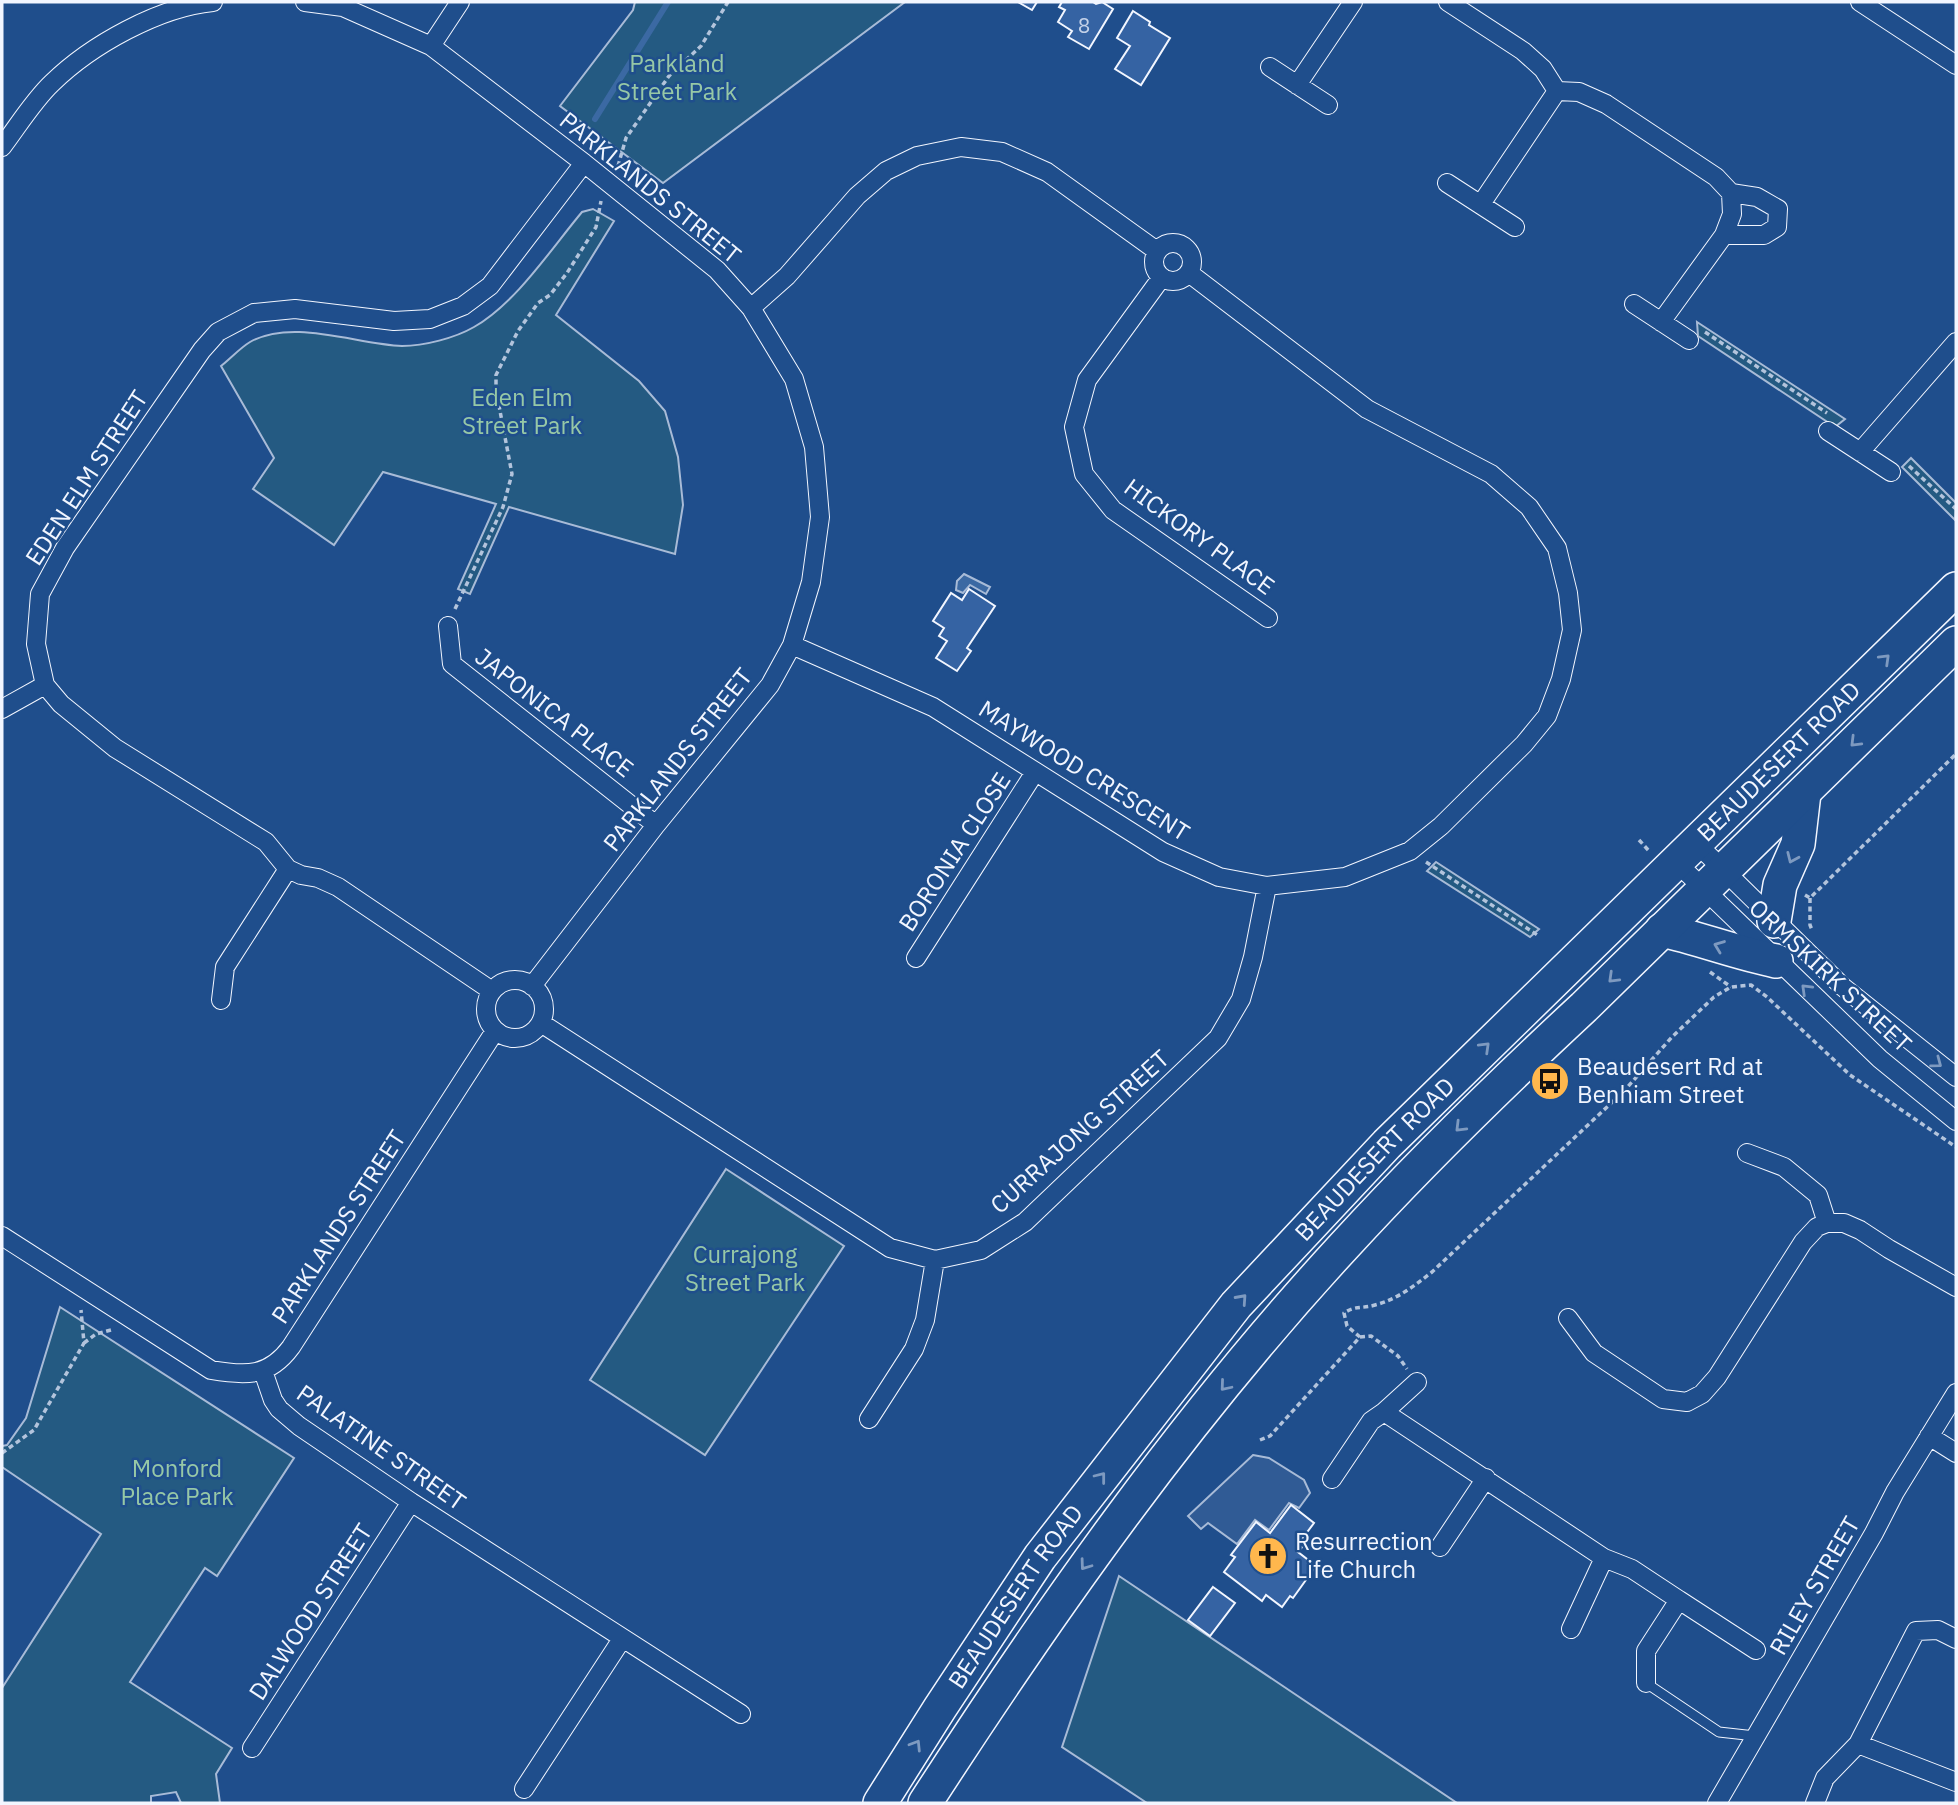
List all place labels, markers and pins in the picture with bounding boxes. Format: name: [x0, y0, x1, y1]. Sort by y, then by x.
place label: Beaudesert Rd at Benhiam Street: [1577, 1050, 1763, 1110]
bus stop icon: Beaudesert Rd at Benhiam Street: [1529, 1060, 1571, 1102]
place label: Resurrection Life Church: [1295, 1525, 1433, 1585]
church icon: Resurrection Life Church: [1247, 1535, 1289, 1577]

